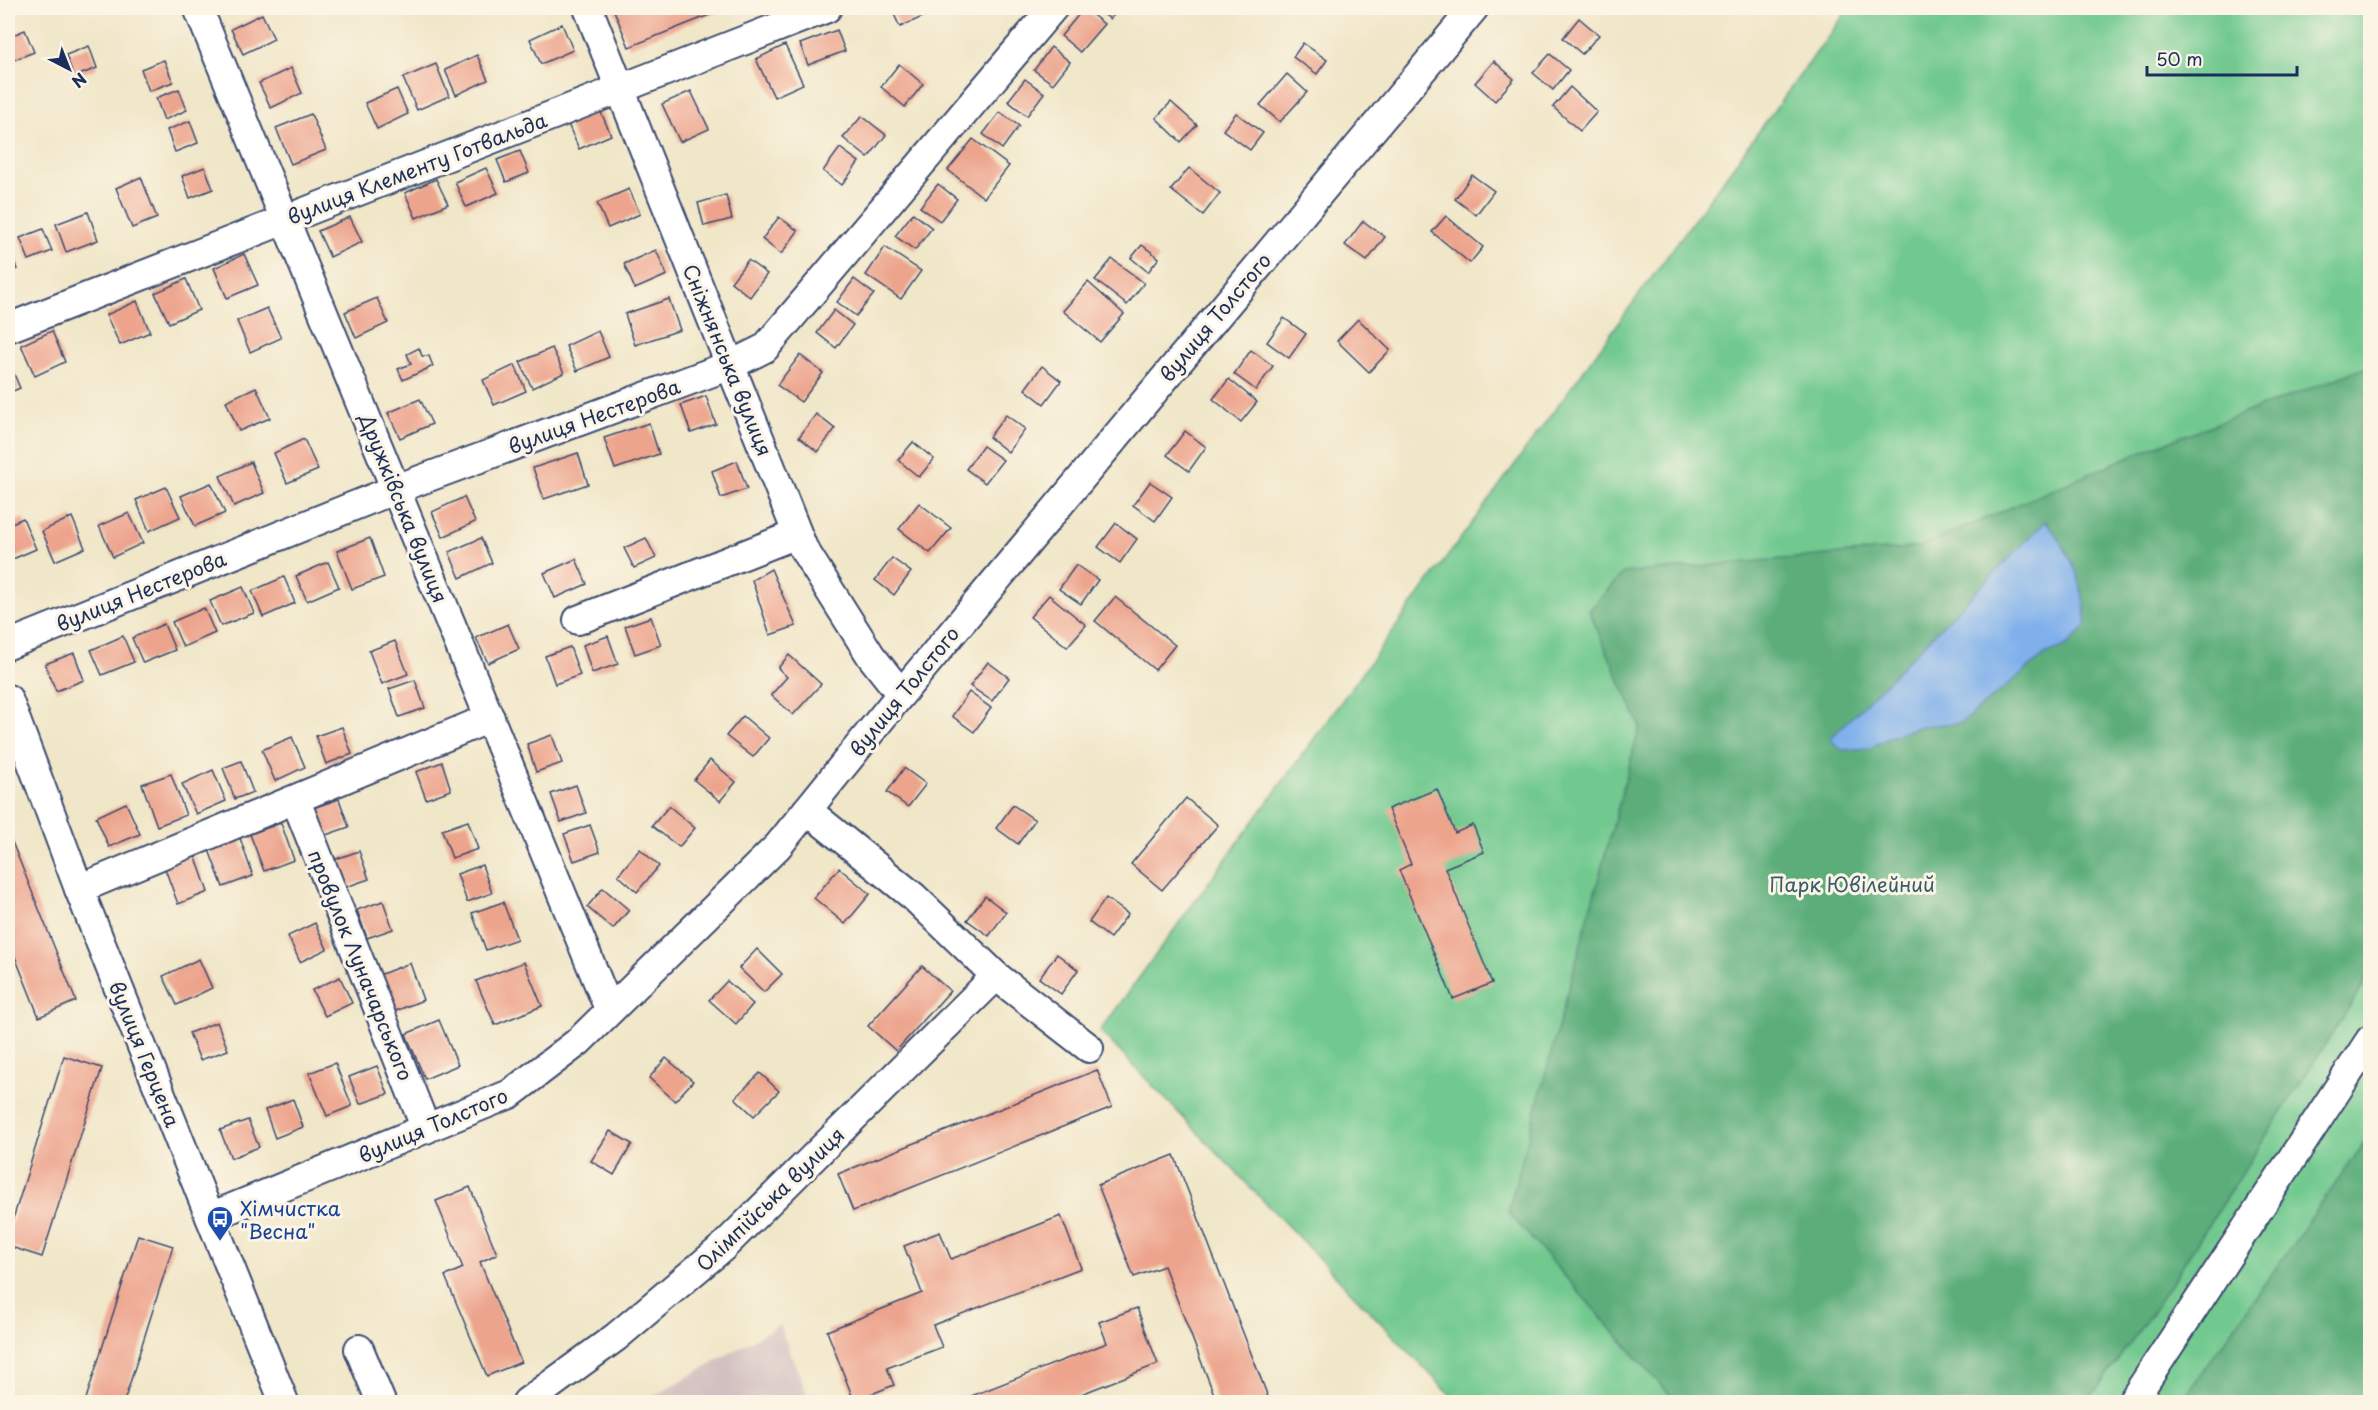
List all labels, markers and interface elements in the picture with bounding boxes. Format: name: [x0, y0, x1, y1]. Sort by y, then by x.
north arrow: [39, 39, 99, 99]
scale bar: [2147, 39, 2297, 77]
text: 50 m: [2156, 45, 2203, 72]
text: N: [67, 68, 92, 94]
street label: вулиця Клементу Готвальда: [283, 104, 552, 231]
street label: вулиця Толстого: [1152, 246, 1278, 388]
street label: Сніжнянська вулиця: [676, 259, 780, 461]
street label: вулиця Нестерова: [504, 371, 685, 461]
street label: Дружківська вулиця: [352, 408, 456, 607]
street label: вулиця Нестерова: [51, 543, 231, 639]
street label: вулиця Толстого: [842, 619, 966, 763]
street label: провулок Луначарського: [301, 845, 421, 1085]
park label: Парк Ювілейний: [1769, 869, 1935, 899]
street label: вулиця Герцена: [102, 976, 188, 1132]
street label: вулиця Толстого: [354, 1080, 512, 1170]
street label: Олімпійська вулиця: [689, 1120, 851, 1278]
place label: Хімчистка "Весна": [240, 1193, 341, 1246]
bus stop icon: Хімчистка "Весна": [205, 1204, 235, 1242]

